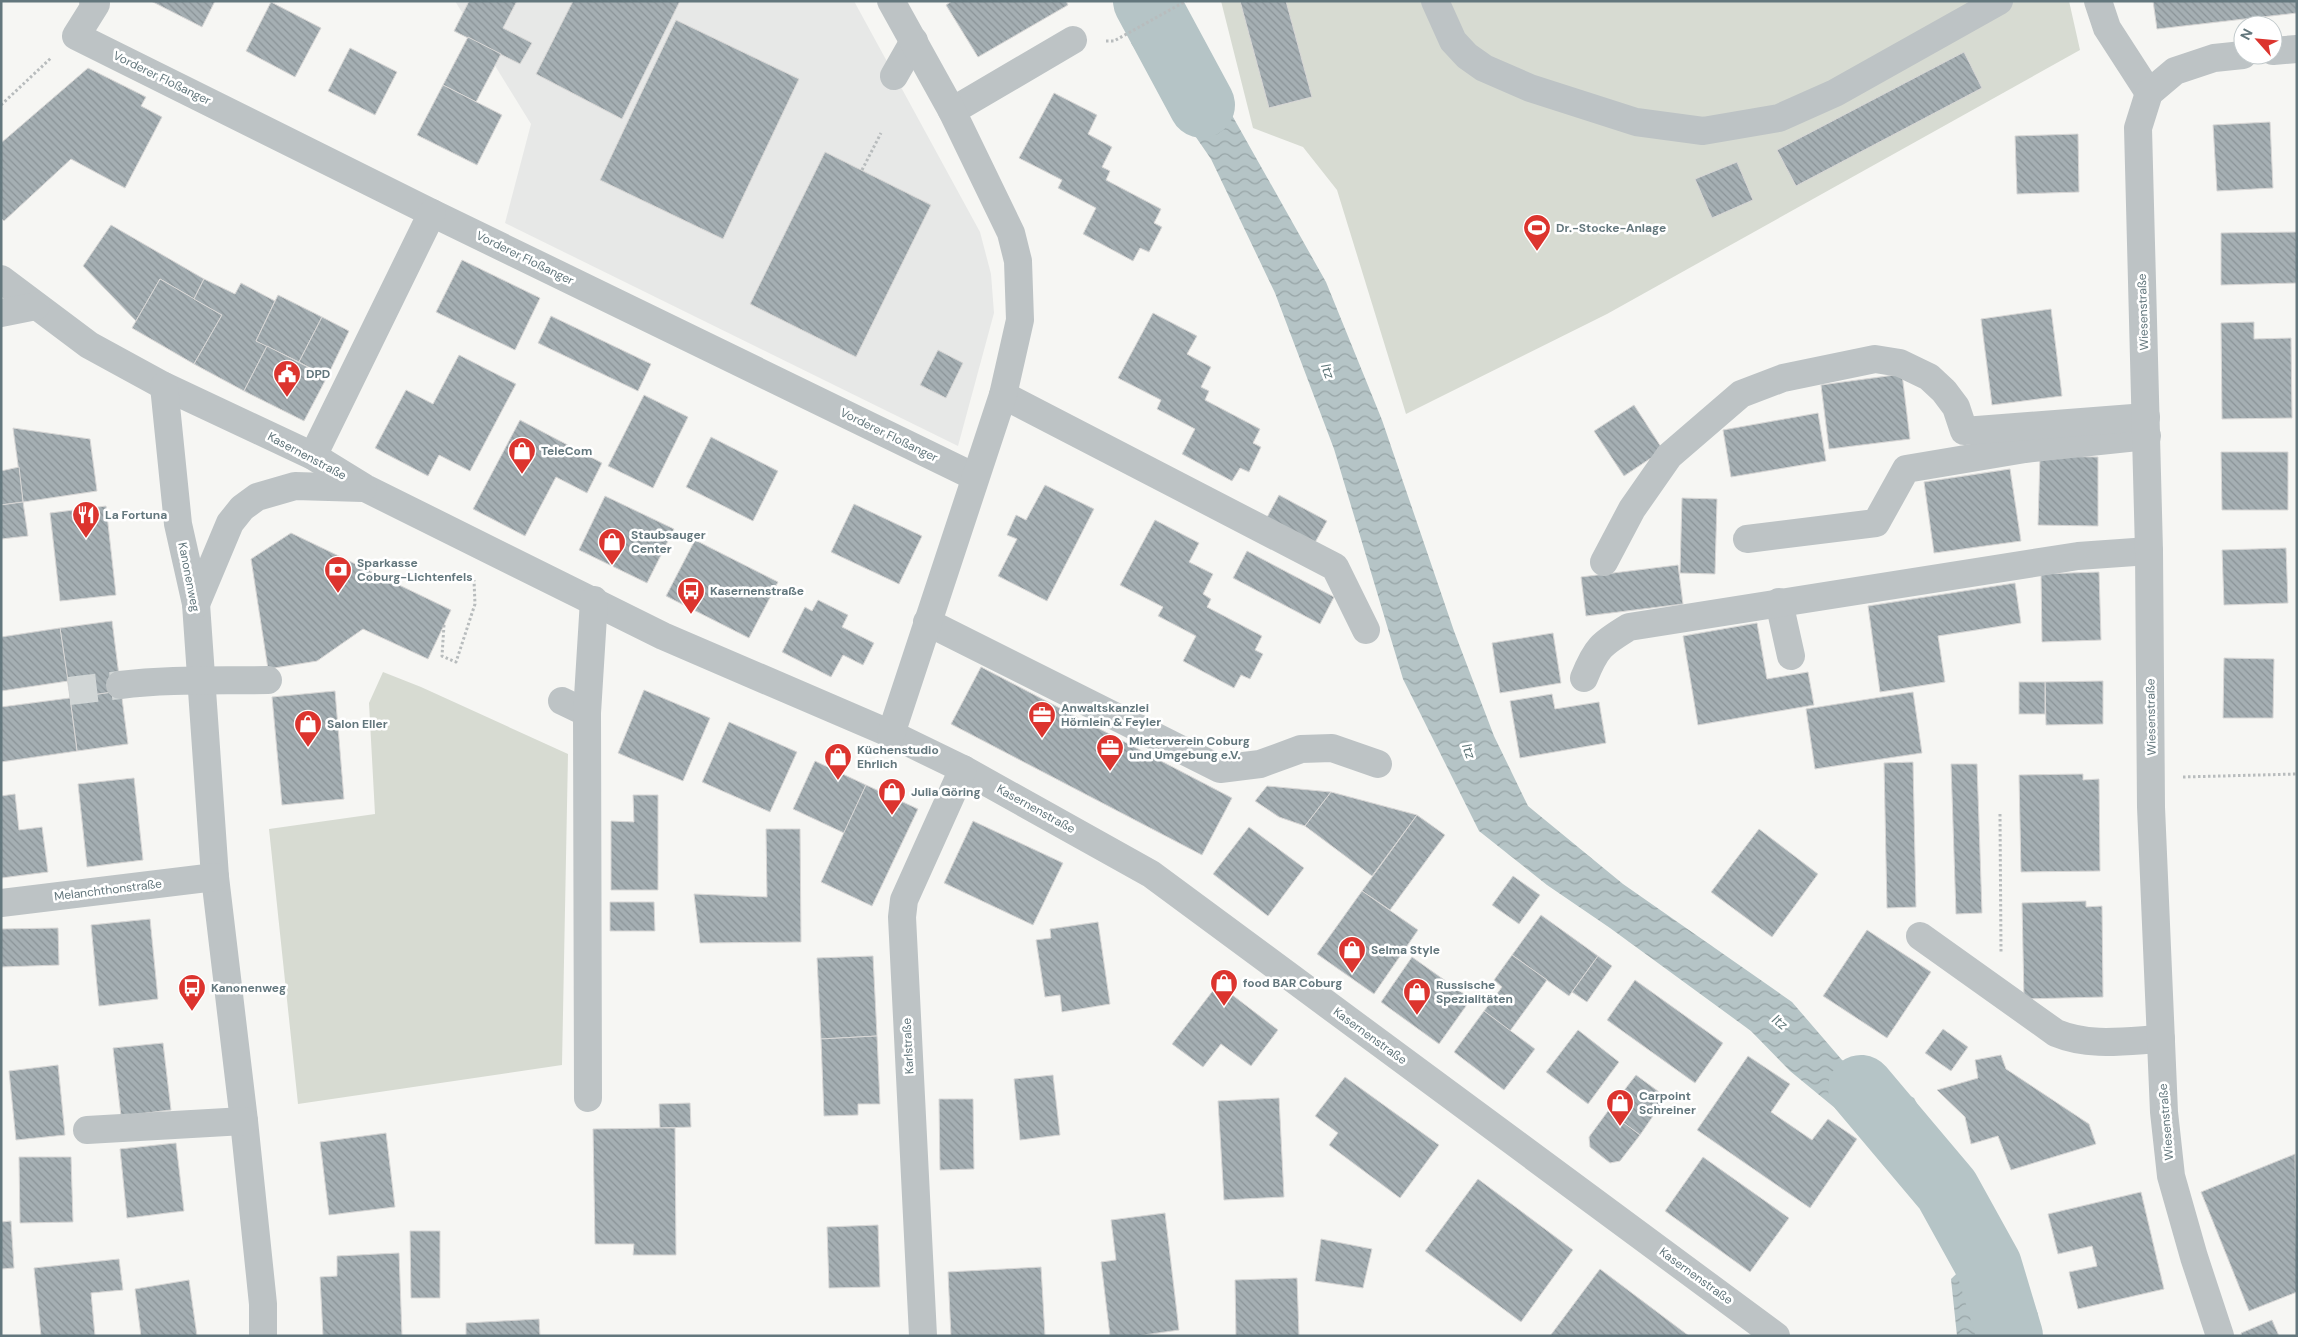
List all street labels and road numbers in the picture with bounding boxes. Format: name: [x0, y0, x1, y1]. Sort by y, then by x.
street label: Vorderer Floßanger: [110, 47, 214, 109]
street label: Vorderer Floßanger: [473, 227, 577, 289]
street label: Wiesenstraße: [2134, 273, 2152, 351]
street label: Vorderer Floßanger: [837, 404, 941, 466]
street label: Kasernenstraße: [265, 428, 349, 484]
street label: Kanonenweg: [174, 541, 204, 613]
street label: Wiesenstraße: [2142, 678, 2160, 756]
street label: Kasernenstraße: [994, 781, 1078, 837]
street label: Melanchthonstraße: [53, 875, 163, 905]
street label: Kasernenstraße: [1330, 1004, 1410, 1068]
street label: Karlstraße: [899, 1017, 917, 1075]
street label: Wiesenstraße: [2155, 1083, 2177, 1161]
street label: Kasernenstraße: [1656, 1244, 1736, 1308]

